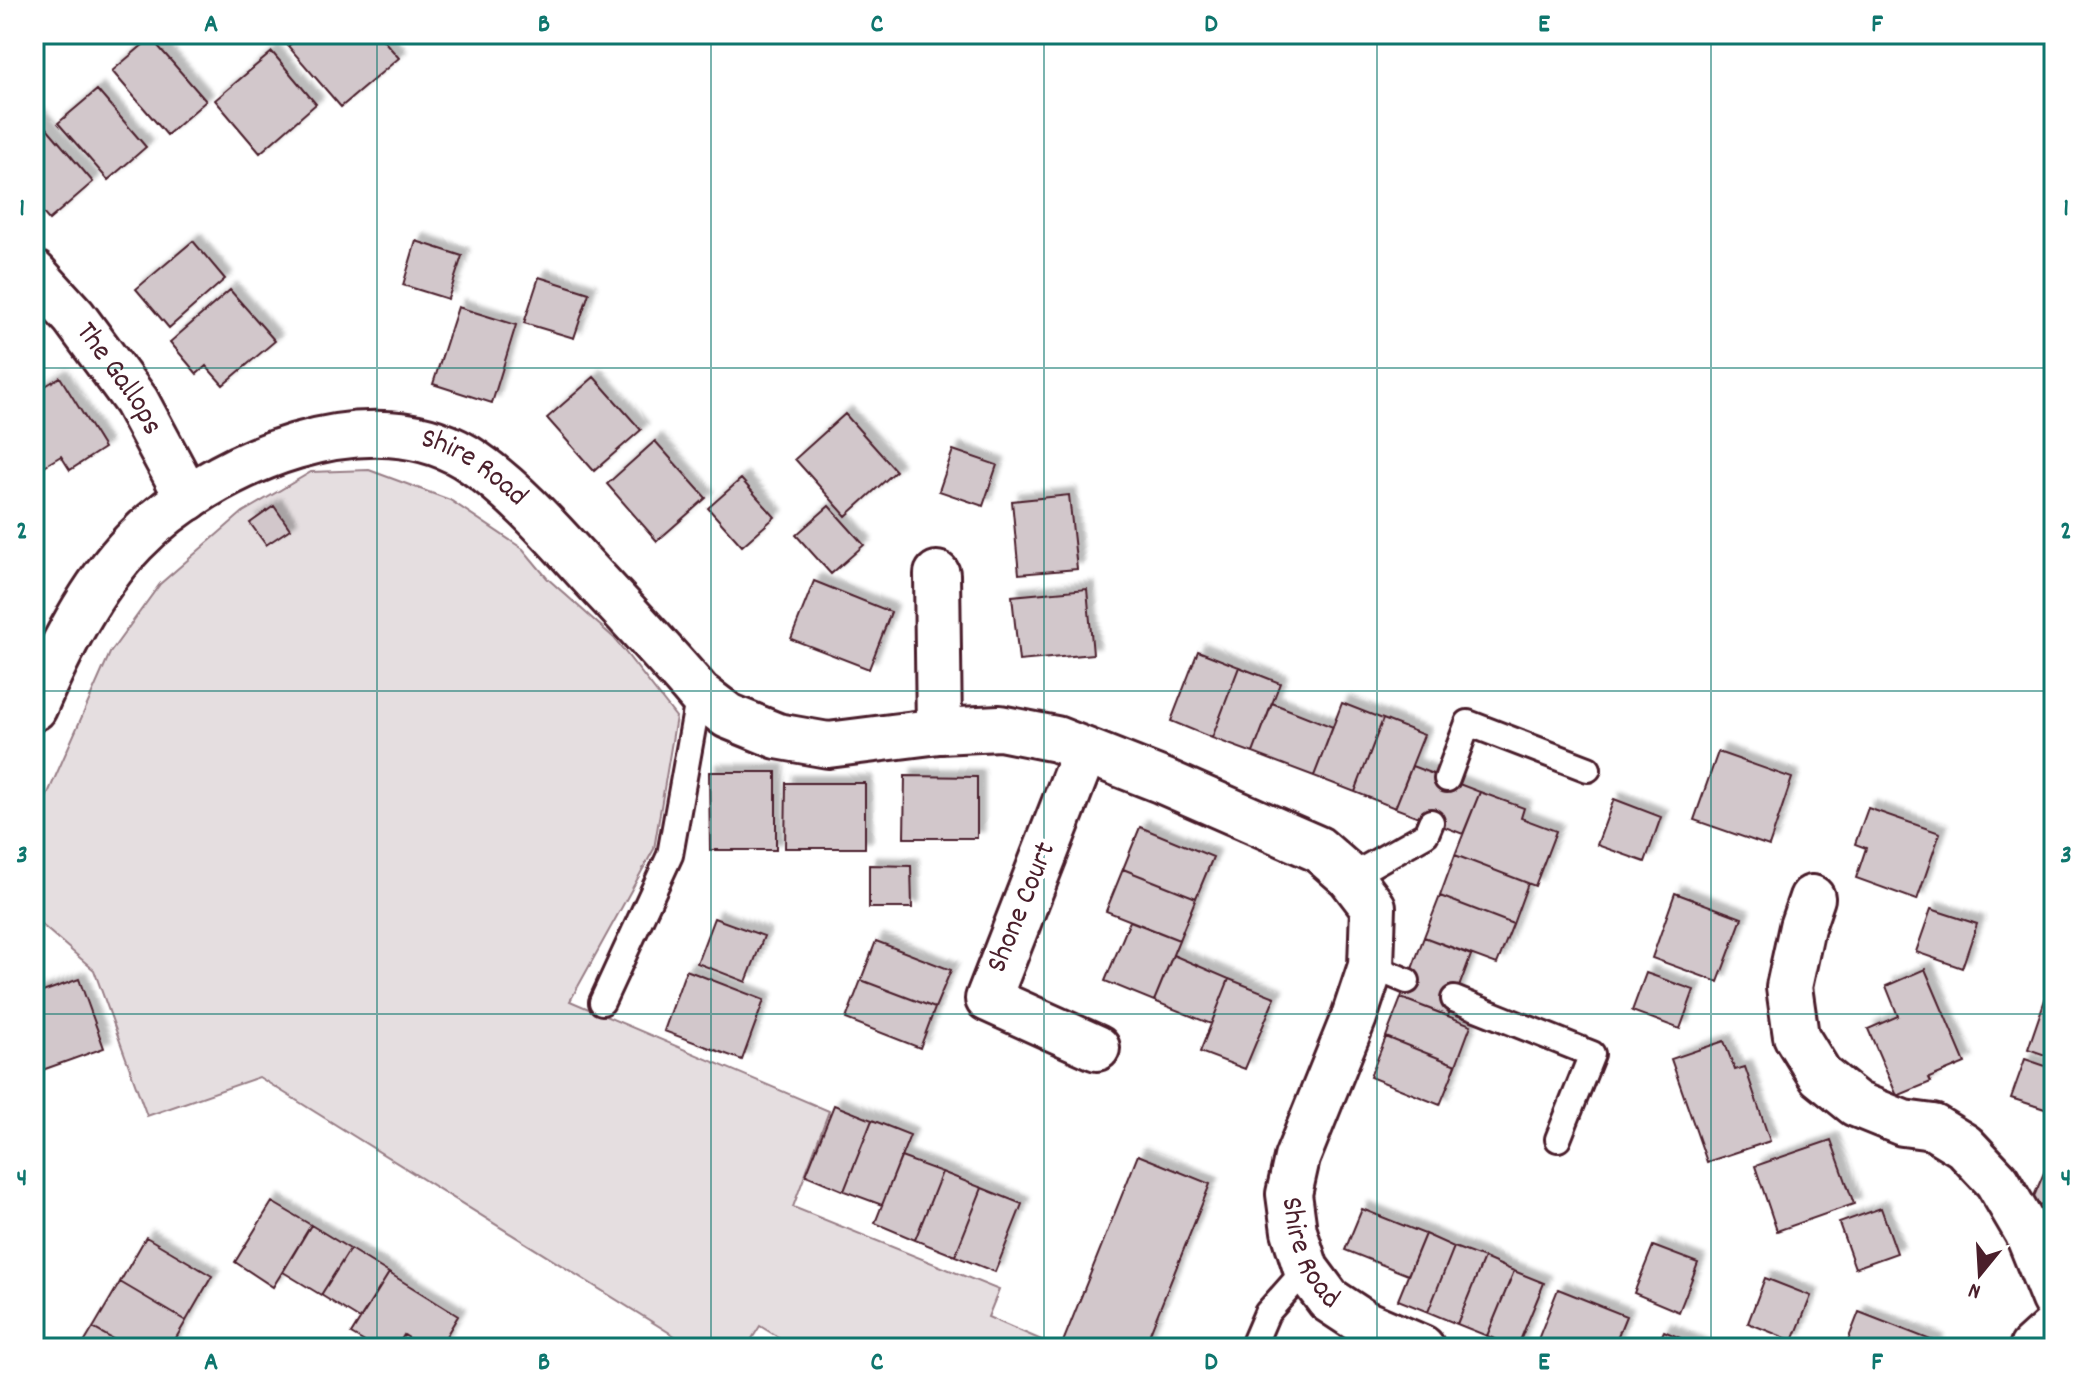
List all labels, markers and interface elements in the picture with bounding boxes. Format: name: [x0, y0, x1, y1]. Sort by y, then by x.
text: A: [204, 7, 218, 44]
text: B: [538, 7, 550, 44]
text: C: [871, 7, 884, 44]
text: D: [1204, 7, 1218, 44]
text: E: [1538, 7, 1550, 44]
text: F: [1871, 7, 1883, 44]
text: 1: [19, 191, 25, 228]
text: 1: [2063, 191, 2069, 228]
street label: The Gallops: [64, 314, 172, 444]
street label: Shire Road: [416, 418, 536, 518]
text: 2: [16, 514, 28, 551]
text: 2: [2060, 514, 2072, 551]
street label: Shone Court: [977, 836, 1069, 980]
text: 3: [16, 838, 28, 875]
text: 3: [2060, 838, 2072, 875]
text: 4: [17, 1161, 27, 1198]
text: 4: [2061, 1161, 2071, 1198]
street label: Shire Road: [1268, 1194, 1347, 1322]
north arrow: [1940, 1234, 2020, 1314]
text: N: [1965, 1273, 1985, 1306]
text: A: [204, 1345, 218, 1382]
text: B: [538, 1345, 550, 1382]
text: C: [871, 1345, 884, 1382]
text: D: [1204, 1345, 1218, 1382]
text: E: [1538, 1345, 1550, 1382]
text: F: [1871, 1345, 1883, 1382]

